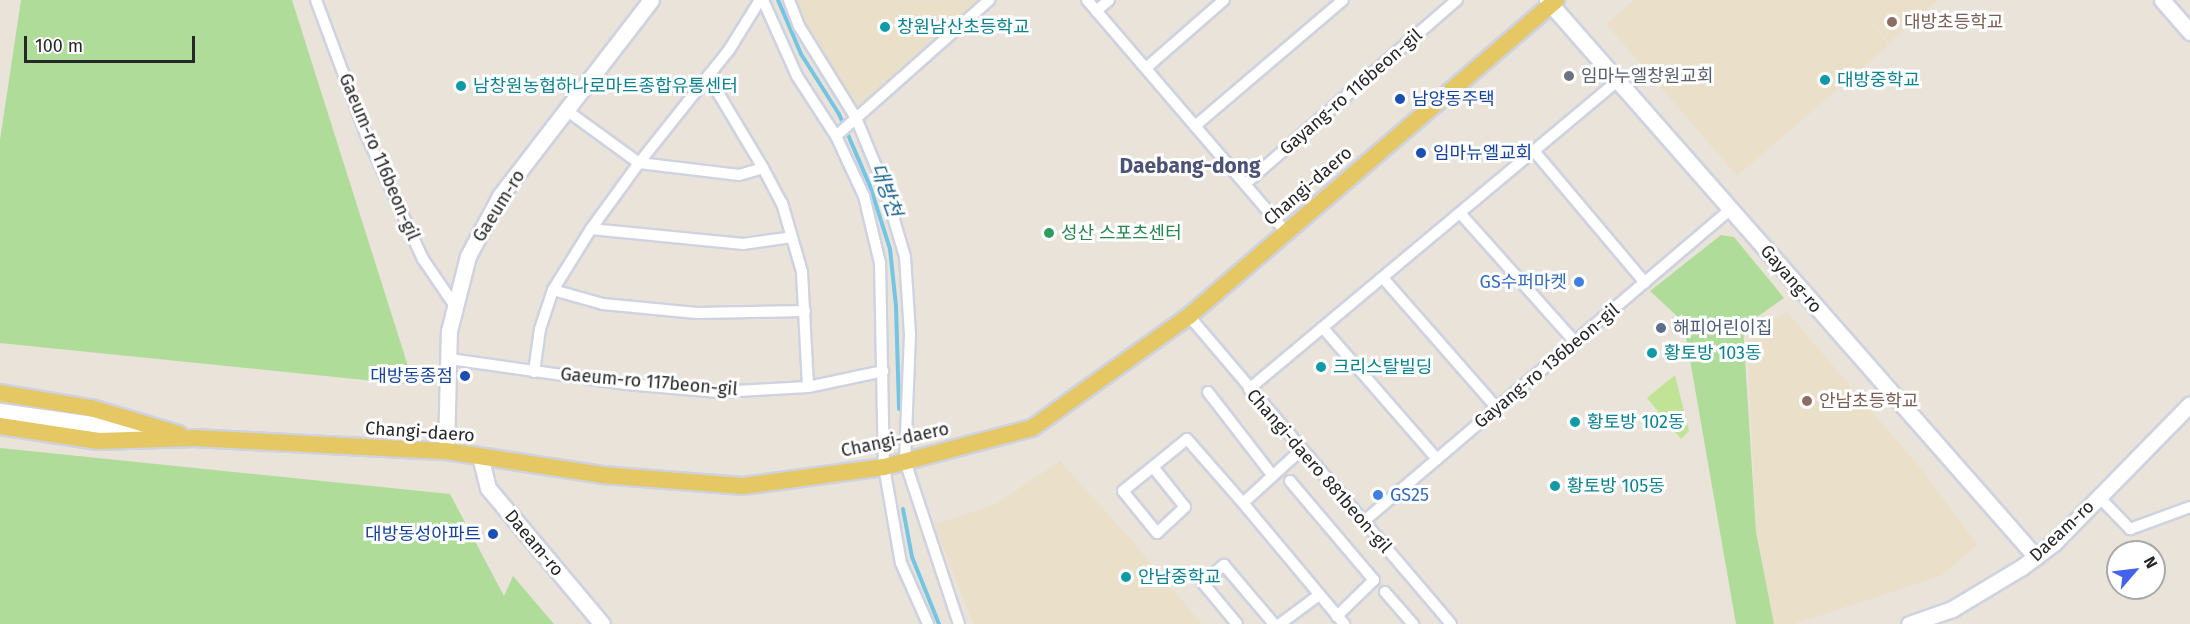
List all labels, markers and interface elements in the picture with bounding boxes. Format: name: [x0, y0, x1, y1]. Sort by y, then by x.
place label: 대방초등학교: [1904, 11, 2003, 33]
marker: 대방초등학교: [1885, 15, 1899, 29]
place label: 창원남산초등학교: [897, 16, 1029, 38]
marker: 창원남산초등학교: [878, 20, 892, 34]
scale bar: [27, 24, 198, 62]
street label: Gayang-ro 116beon-gil: [1275, 24, 1427, 160]
text: 100 m: [35, 35, 83, 57]
place label: 임마누엘창원교회: [1581, 65, 1713, 87]
marker: 임마누엘창원교회: [1562, 69, 1576, 83]
place label: 대방중학교: [1837, 69, 1920, 91]
street label: Gaeum-ro 116beon-gil: [334, 70, 424, 244]
marker: 대방중학교: [1818, 73, 1832, 87]
place label: 남창원농협하나로마트종합유통센터: [473, 75, 738, 97]
marker: 남창원농협하나로마트종합유통센터: [454, 79, 468, 93]
place label: 남양동주택: [1412, 88, 1495, 110]
marker: 남양동주택: [1393, 92, 1407, 106]
street label: Changi-daero: [1259, 142, 1357, 230]
place label: 임마뉴엘교회: [1433, 142, 1532, 164]
marker: 임마뉴엘교회: [1414, 146, 1428, 160]
district label: Daebang-dong: [1120, 153, 1260, 179]
water label: 대방천: [865, 160, 907, 220]
street label: Gaeum-ro: [468, 166, 530, 246]
place label: 성산 스포츠센터: [1061, 222, 1182, 244]
marker: 성산 스포츠센터: [1042, 226, 1056, 240]
street label: Gayang-ro: [1756, 241, 1826, 317]
place label: GS수퍼마켓: [1480, 271, 1567, 293]
marker: GS수퍼마켓: [1572, 275, 1586, 289]
street label: Gayang-ro 136beon-gil: [1470, 299, 1624, 433]
place label: 해피어린이집: [1673, 317, 1772, 339]
marker: 해피어린이집: [1654, 321, 1668, 335]
place label: 황토방 103동: [1664, 342, 1762, 364]
marker: 황토방 103동: [1645, 346, 1659, 360]
place label: 크리스탈빌딩: [1333, 356, 1432, 378]
marker: 크리스탈빌딩: [1314, 360, 1328, 374]
street label: Gaeum-ro 117beon-gil: [560, 363, 738, 401]
place label: 대방동종점: [370, 365, 453, 387]
marker: 대방동종점: [458, 369, 472, 383]
street label: Changi-daero 881beon-gil: [1242, 385, 1396, 557]
place label: 안남초등학교: [1819, 390, 1918, 412]
marker: 안남초등학교: [1800, 394, 1814, 408]
place label: 황토방 102동: [1587, 411, 1685, 433]
marker: 황토방 102동: [1568, 415, 1582, 429]
street label: Changi-daero: [364, 417, 476, 447]
street label: Changi-daero: [839, 418, 951, 462]
place label: 황토방 105동: [1567, 475, 1665, 497]
marker: 황토방 105동: [1548, 479, 1562, 493]
place label: GS25: [1390, 484, 1429, 506]
marker: GS25: [1371, 488, 1385, 502]
street label: Daeam-ro: [2025, 496, 2099, 566]
street label: Daeam-ro: [500, 505, 568, 581]
place label: 대방동성아파트: [365, 523, 481, 545]
marker: 대방동성아파트: [486, 527, 500, 541]
north arrow: [2106, 540, 2166, 600]
text: N: [2140, 553, 2161, 571]
place label: 안남중학교: [1138, 566, 1221, 588]
marker: 안남중학교: [1119, 570, 1133, 584]

